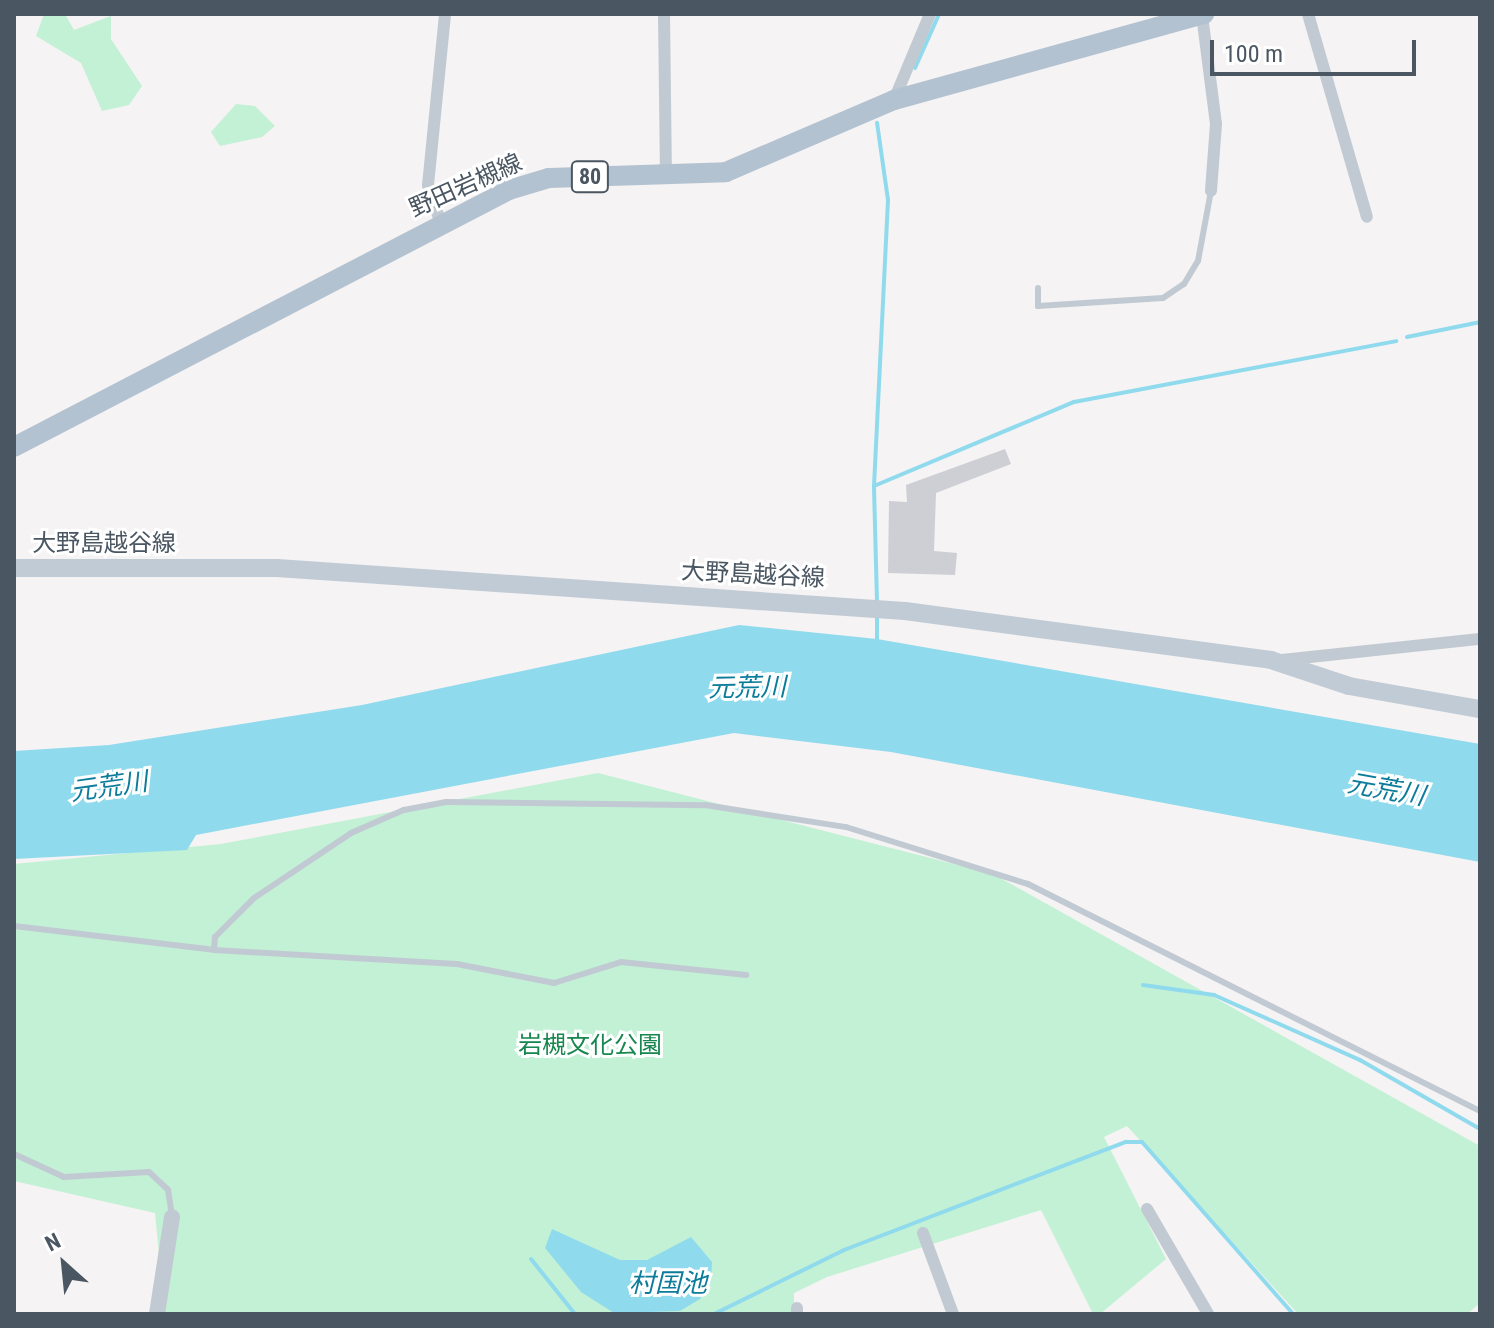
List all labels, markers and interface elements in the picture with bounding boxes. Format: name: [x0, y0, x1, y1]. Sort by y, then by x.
scale bar: [1214, 24, 1420, 74]
text: 100 m: [1224, 40, 1283, 68]
street label: 野田岩槻線: [405, 148, 527, 224]
road number: 80: [570, 159, 610, 195]
street label: 大野島越谷線: [32, 530, 176, 558]
street label: 大野島越谷線: [680, 557, 826, 593]
water label: 元荒川: [708, 672, 786, 704]
water label: 元荒川: [68, 766, 150, 808]
water label: 元荒川: [1345, 768, 1427, 812]
park label: 岩槻文化公園: [518, 1032, 662, 1060]
north arrow: [24, 1224, 104, 1304]
text: N: [41, 1228, 65, 1256]
water label: 村国池: [629, 1268, 707, 1300]

